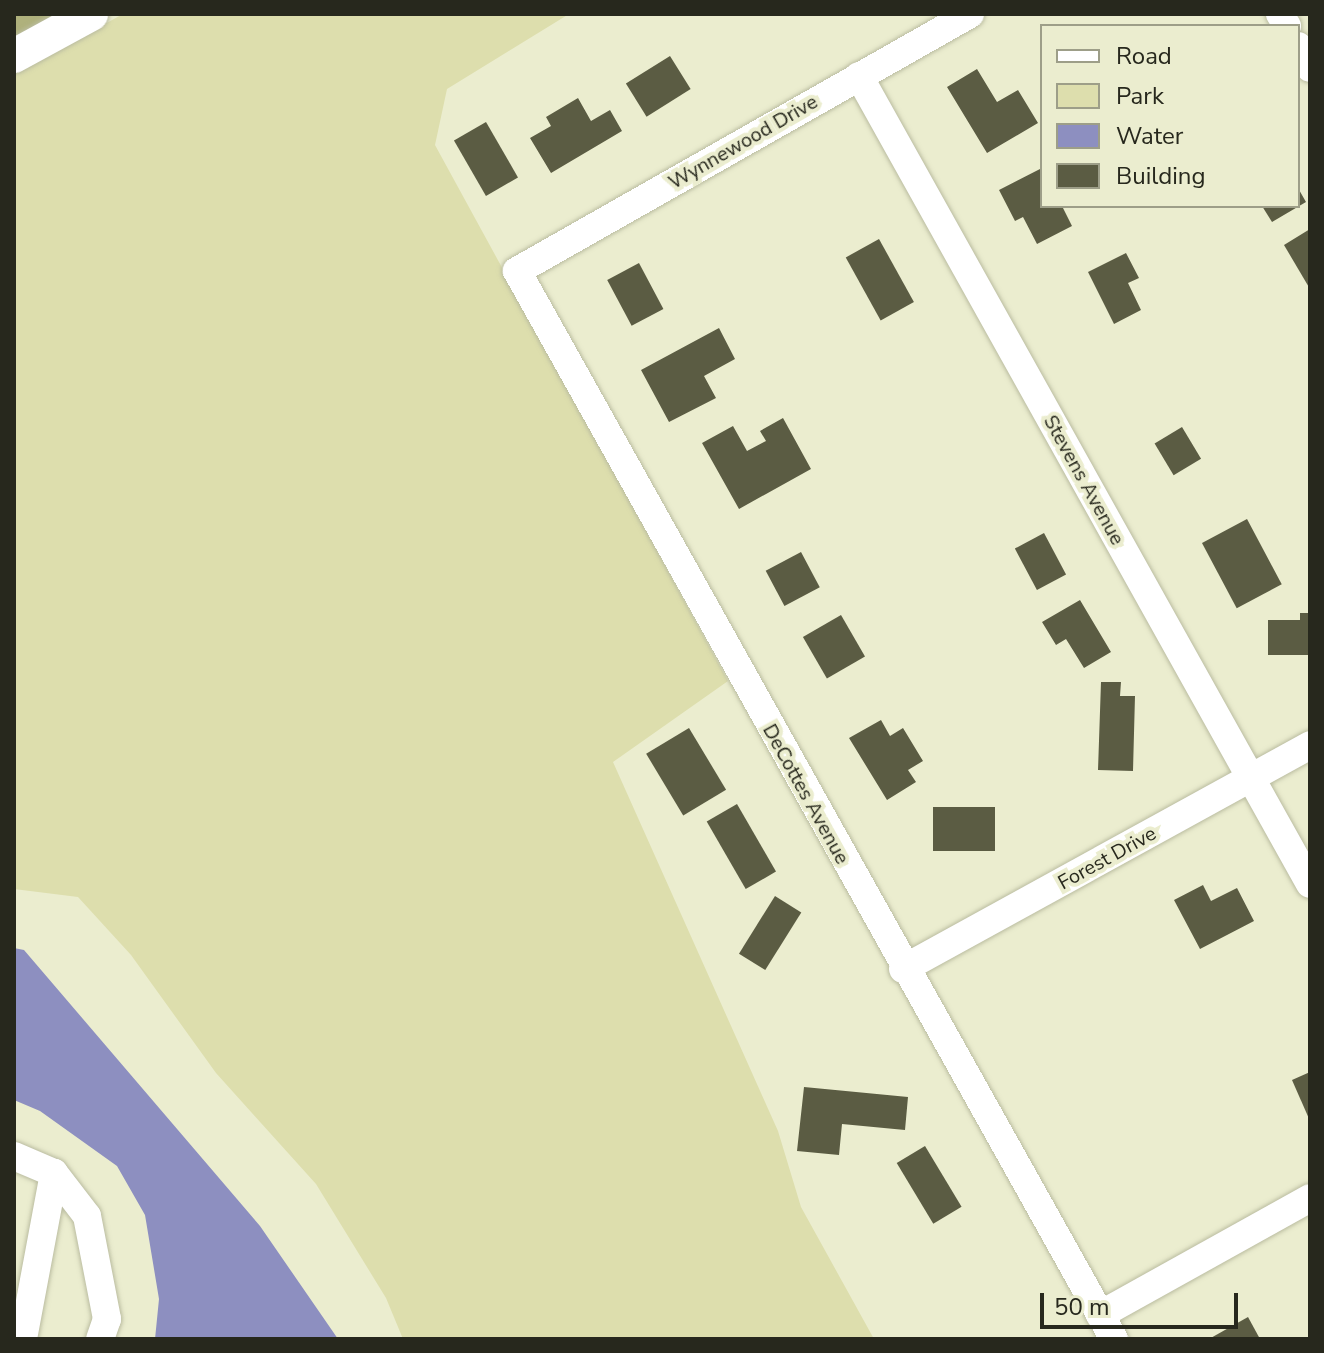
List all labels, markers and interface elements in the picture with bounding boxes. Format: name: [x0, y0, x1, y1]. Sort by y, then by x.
legend: [1040, 24, 1300, 208]
text: Road: [1116, 40, 1172, 72]
text: Park: [1116, 80, 1164, 112]
street label: Wynnewood Drive: [664, 90, 822, 194]
text: Water: [1116, 120, 1183, 152]
text: Building: [1116, 160, 1206, 192]
street label: Stevens Avenue: [1038, 411, 1130, 549]
street label: DeCottes Avenue: [758, 720, 854, 868]
street label: Forest Drive: [1054, 821, 1160, 895]
scale bar: [1044, 1277, 1242, 1327]
text: 50 m: [1054, 1291, 1110, 1323]

